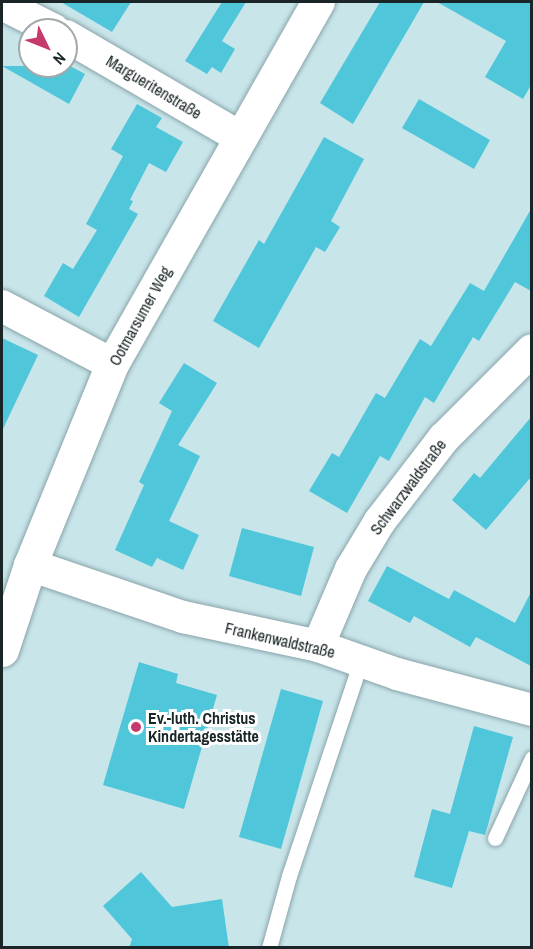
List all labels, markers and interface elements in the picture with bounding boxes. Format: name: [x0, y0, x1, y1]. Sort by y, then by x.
north arrow: [18, 18, 78, 78]
text: N: [48, 48, 71, 70]
street label: Margueritenstraße: [103, 51, 205, 123]
street label: Ootmarsumer Weg: [105, 263, 175, 369]
street label: Schwarzwaldstraße: [366, 436, 450, 538]
street label: Frankenwaldstraße: [223, 618, 337, 662]
place label: Ev.-luth. Christus Kindertagesstätte: [148, 708, 259, 746]
marker: Ev.-luth. Christus Kindertagesstätte: [129, 720, 143, 734]

